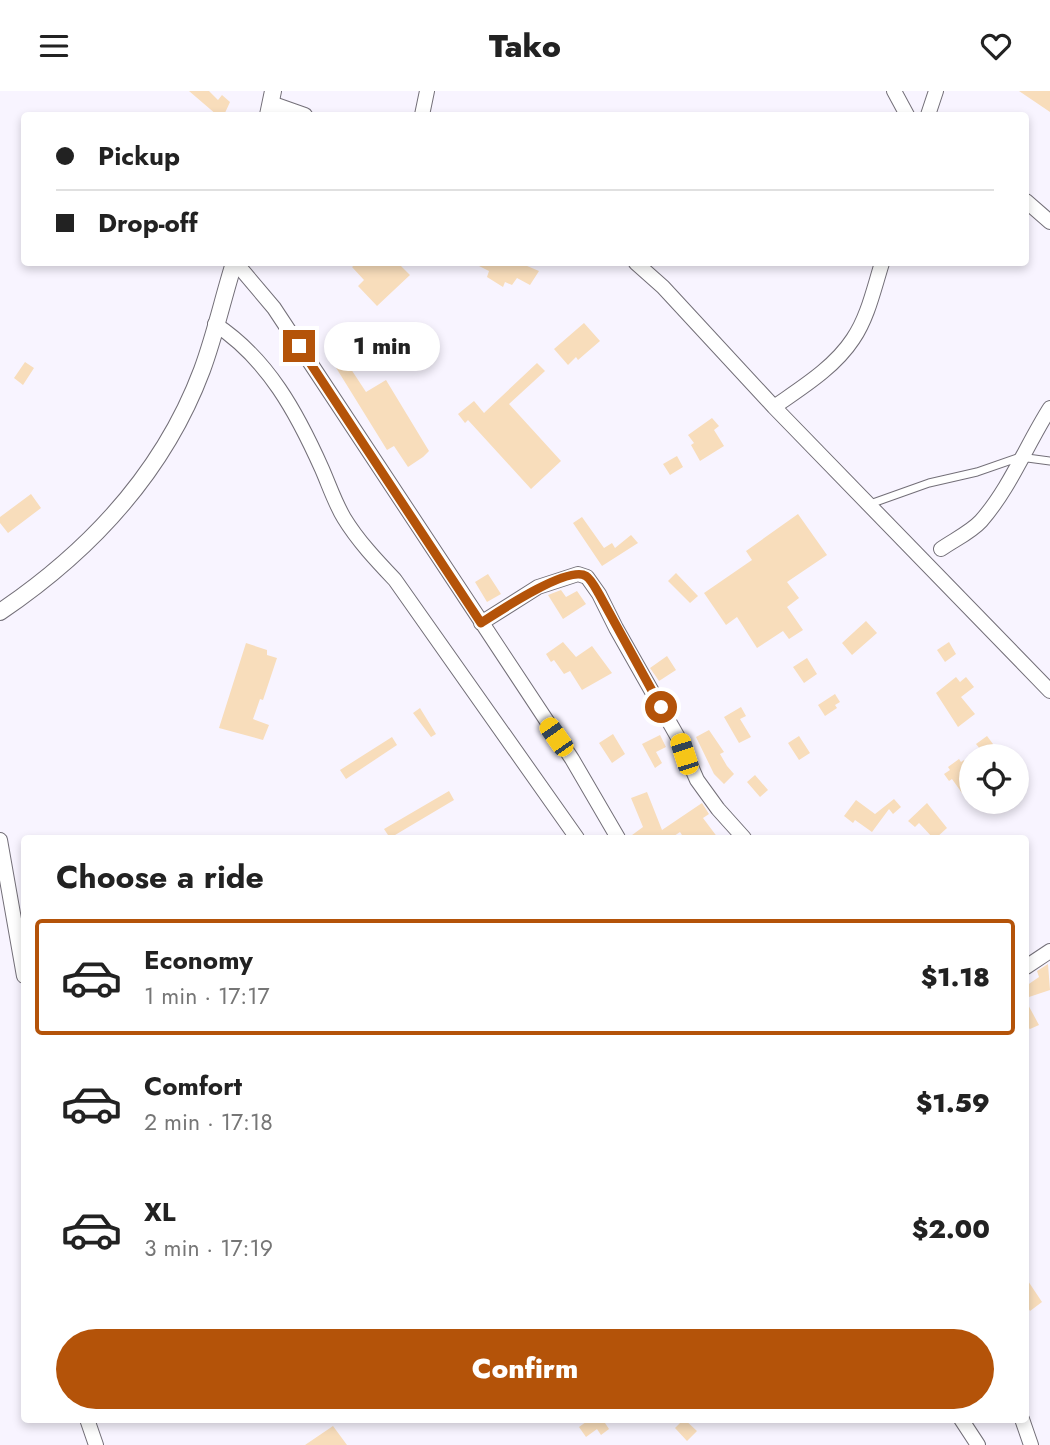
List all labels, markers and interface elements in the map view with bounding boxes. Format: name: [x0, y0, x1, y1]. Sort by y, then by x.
text: Tako: [489, 23, 561, 69]
icon: menu: [35, 27, 73, 65]
icon: heart: [977, 27, 1015, 65]
text: Pickup: [98, 137, 180, 175]
text: Drop-off: [98, 204, 198, 242]
callout: 1 min: [324, 321, 439, 371]
text: 1 min: [353, 329, 411, 363]
route end: [283, 330, 315, 362]
route start: [645, 691, 677, 723]
car: [536, 714, 577, 760]
car: [668, 731, 701, 777]
map controls: [959, 744, 1029, 814]
button: locate: [959, 744, 1029, 814]
text: Choose a ride: [56, 854, 264, 900]
text: Economy: [144, 941, 253, 979]
icon: car: [60, 946, 123, 1009]
text: $1.18: [921, 958, 990, 996]
text: 1 min · 17:17: [144, 979, 270, 1013]
text: Comfort: [144, 1067, 242, 1105]
icon: car: [60, 1072, 123, 1135]
text: $1.59: [916, 1084, 990, 1122]
text: 2 min · 17:18: [144, 1105, 273, 1139]
text: XL: [144, 1193, 176, 1231]
icon: car: [60, 1198, 123, 1261]
text: $2.00: [912, 1210, 990, 1248]
text: 3 min · 17:19: [144, 1231, 273, 1265]
button: Confirm: [56, 1329, 994, 1409]

